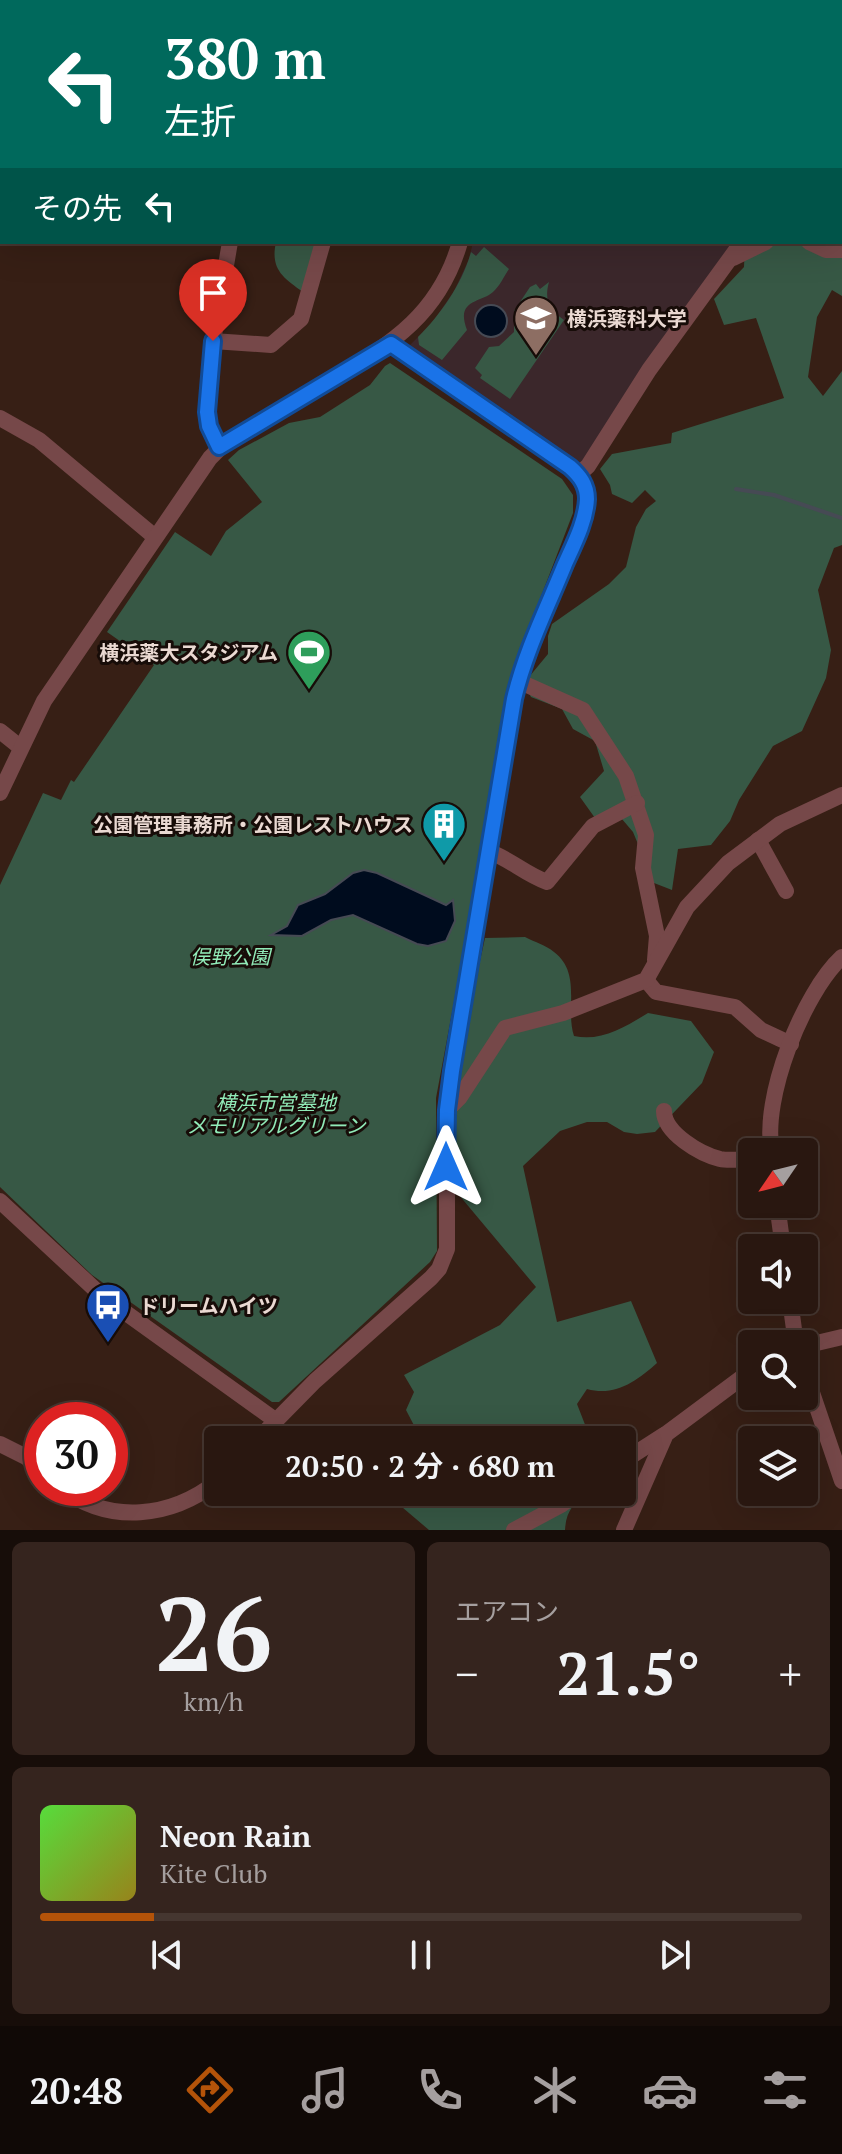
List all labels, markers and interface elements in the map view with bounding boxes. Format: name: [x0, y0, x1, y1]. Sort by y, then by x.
text: 380 m: [164, 21, 326, 95]
icon: left: [32, 32, 136, 136]
text: 左折: [164, 97, 236, 144]
icon: left: [138, 184, 182, 228]
text: その先: [32, 188, 122, 228]
pin: [179, 259, 247, 341]
icon: arrive: [191, 271, 235, 315]
school or university icon: 横浜薬科大学: [512, 294, 560, 357]
place label: 横浜薬科大学: [567, 305, 687, 332]
sports icon: 横浜薬大スタジアム: [285, 628, 333, 691]
place label: 横浜薬大スタジアム: [99, 639, 278, 666]
building icon: 公園管理事務所・公園レストハウス: [420, 800, 468, 863]
place label: 公園管理事務所・公園レストハウス: [93, 811, 413, 838]
park label: 俣野公園: [190, 943, 273, 970]
park label: 横浜市営墓地 メモリアルグリーン: [187, 1089, 366, 1139]
position arrow: [404, 1125, 488, 1209]
north arrow: [738, 1138, 818, 1218]
map controls: [738, 1138, 818, 1506]
button: sound: [738, 1234, 818, 1314]
bus stop icon: ドリームハイツ: [84, 1281, 132, 1344]
place label: ドリームハイツ: [139, 1292, 278, 1319]
button: search: [738, 1330, 818, 1410]
speed limit sign: 30: [24, 1402, 128, 1506]
button: layers: [738, 1426, 818, 1506]
text: 20:50 · 2 分 · 680 m: [285, 1446, 555, 1486]
text: 26: [155, 1563, 272, 1701]
text: エアコン: [455, 1594, 559, 1628]
text: 21.5°: [556, 1633, 701, 1712]
text: −: [455, 1644, 478, 1703]
text: +: [779, 1644, 802, 1703]
text: km/h: [183, 1684, 244, 1718]
text: Neon Rain: [160, 1816, 311, 1856]
text: Kite Club: [160, 1856, 267, 1890]
icon: previous: [145, 1933, 189, 1977]
icon: pause: [399, 1933, 443, 1977]
icon: next: [653, 1933, 697, 1977]
icon: directions: [182, 2062, 238, 2118]
icon: music: [297, 2062, 353, 2118]
icon: phone: [412, 2062, 468, 2118]
icon: climate: [527, 2062, 583, 2118]
icon: car: [642, 2062, 698, 2118]
icon: filters: [757, 2062, 813, 2118]
text: 20:48: [29, 2067, 123, 2114]

